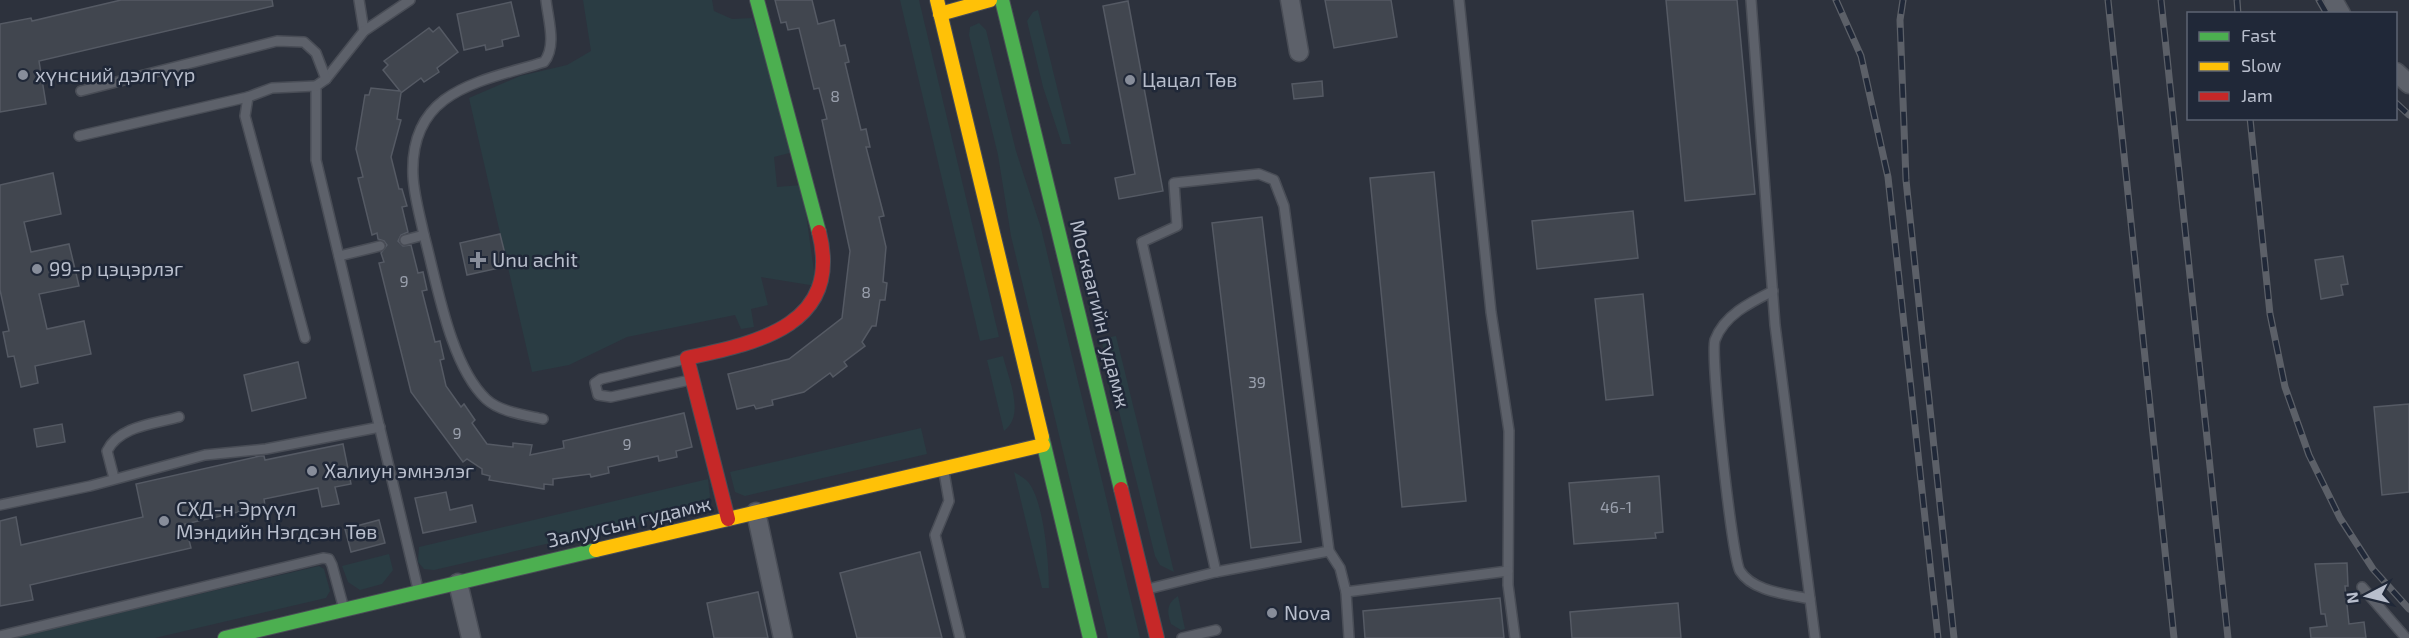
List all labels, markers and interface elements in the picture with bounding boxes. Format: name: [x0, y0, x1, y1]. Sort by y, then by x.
legend: [2187, 12, 2397, 120]
text: Fast: [2241, 24, 2276, 46]
text: Slow: [2241, 54, 2282, 76]
place label: хүнсний дэлгүүр: [35, 62, 195, 86]
place label: Цацал Төв: [1142, 67, 1237, 91]
marker: хүнсний дэлгүүр: [16, 68, 30, 82]
marker: Цацал Төв: [1123, 73, 1137, 87]
text: Jam: [2241, 84, 2273, 106]
house number: 8: [830, 86, 840, 105]
street label: Москвагийн гудамж: [1065, 217, 1136, 411]
place label: Unu achit: [492, 247, 578, 271]
marker: Unu achit: [469, 251, 487, 269]
place label: 99-р цэцэрлэг: [49, 256, 183, 280]
marker: 99-р цэцэрлэг: [30, 262, 44, 276]
house number: 9: [399, 271, 409, 290]
house number: 8: [861, 282, 871, 301]
house number: 39: [1248, 372, 1266, 391]
house number: 9: [452, 423, 462, 442]
house number: 9: [622, 434, 632, 453]
place label: Халиун эмнэлэг: [324, 458, 474, 483]
marker: Халиун эмнэлэг: [305, 464, 319, 478]
street label: Залуусын гудамж: [545, 490, 713, 553]
place label: СХД-н Эрүүл Мэндийн Нэгдсэн Төв: [176, 496, 377, 543]
house number: 46-1: [1600, 497, 1632, 516]
marker: СХД-н Эрүүл Мэндийн Нэгдсэн Төв: [157, 514, 171, 528]
north arrow: [2337, 566, 2397, 626]
text: N: [2341, 591, 2362, 605]
place label: Nova: [1284, 600, 1331, 624]
marker: Nova: [1265, 606, 1279, 620]

